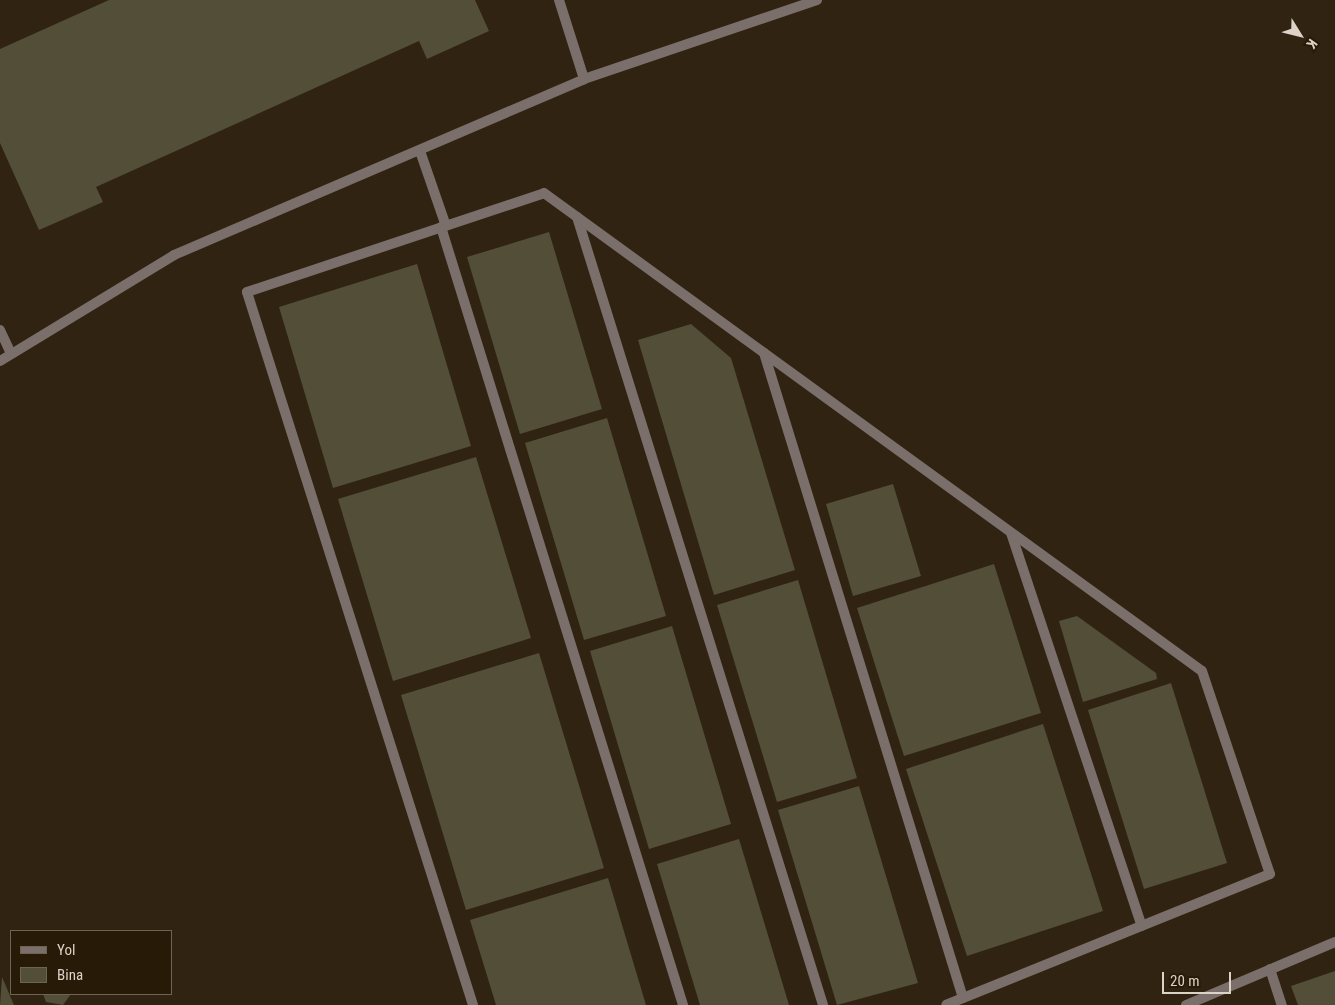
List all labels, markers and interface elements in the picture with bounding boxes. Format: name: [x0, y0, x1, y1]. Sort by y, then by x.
north arrow: [1275, 10, 1325, 60]
text: K: [1303, 36, 1321, 52]
legend: [10, 930, 172, 995]
text: Yol: [57, 941, 75, 959]
scale bar: [1165, 962, 1234, 994]
text: Bina: [57, 966, 83, 984]
text: 20 m: [1170, 972, 1200, 990]

